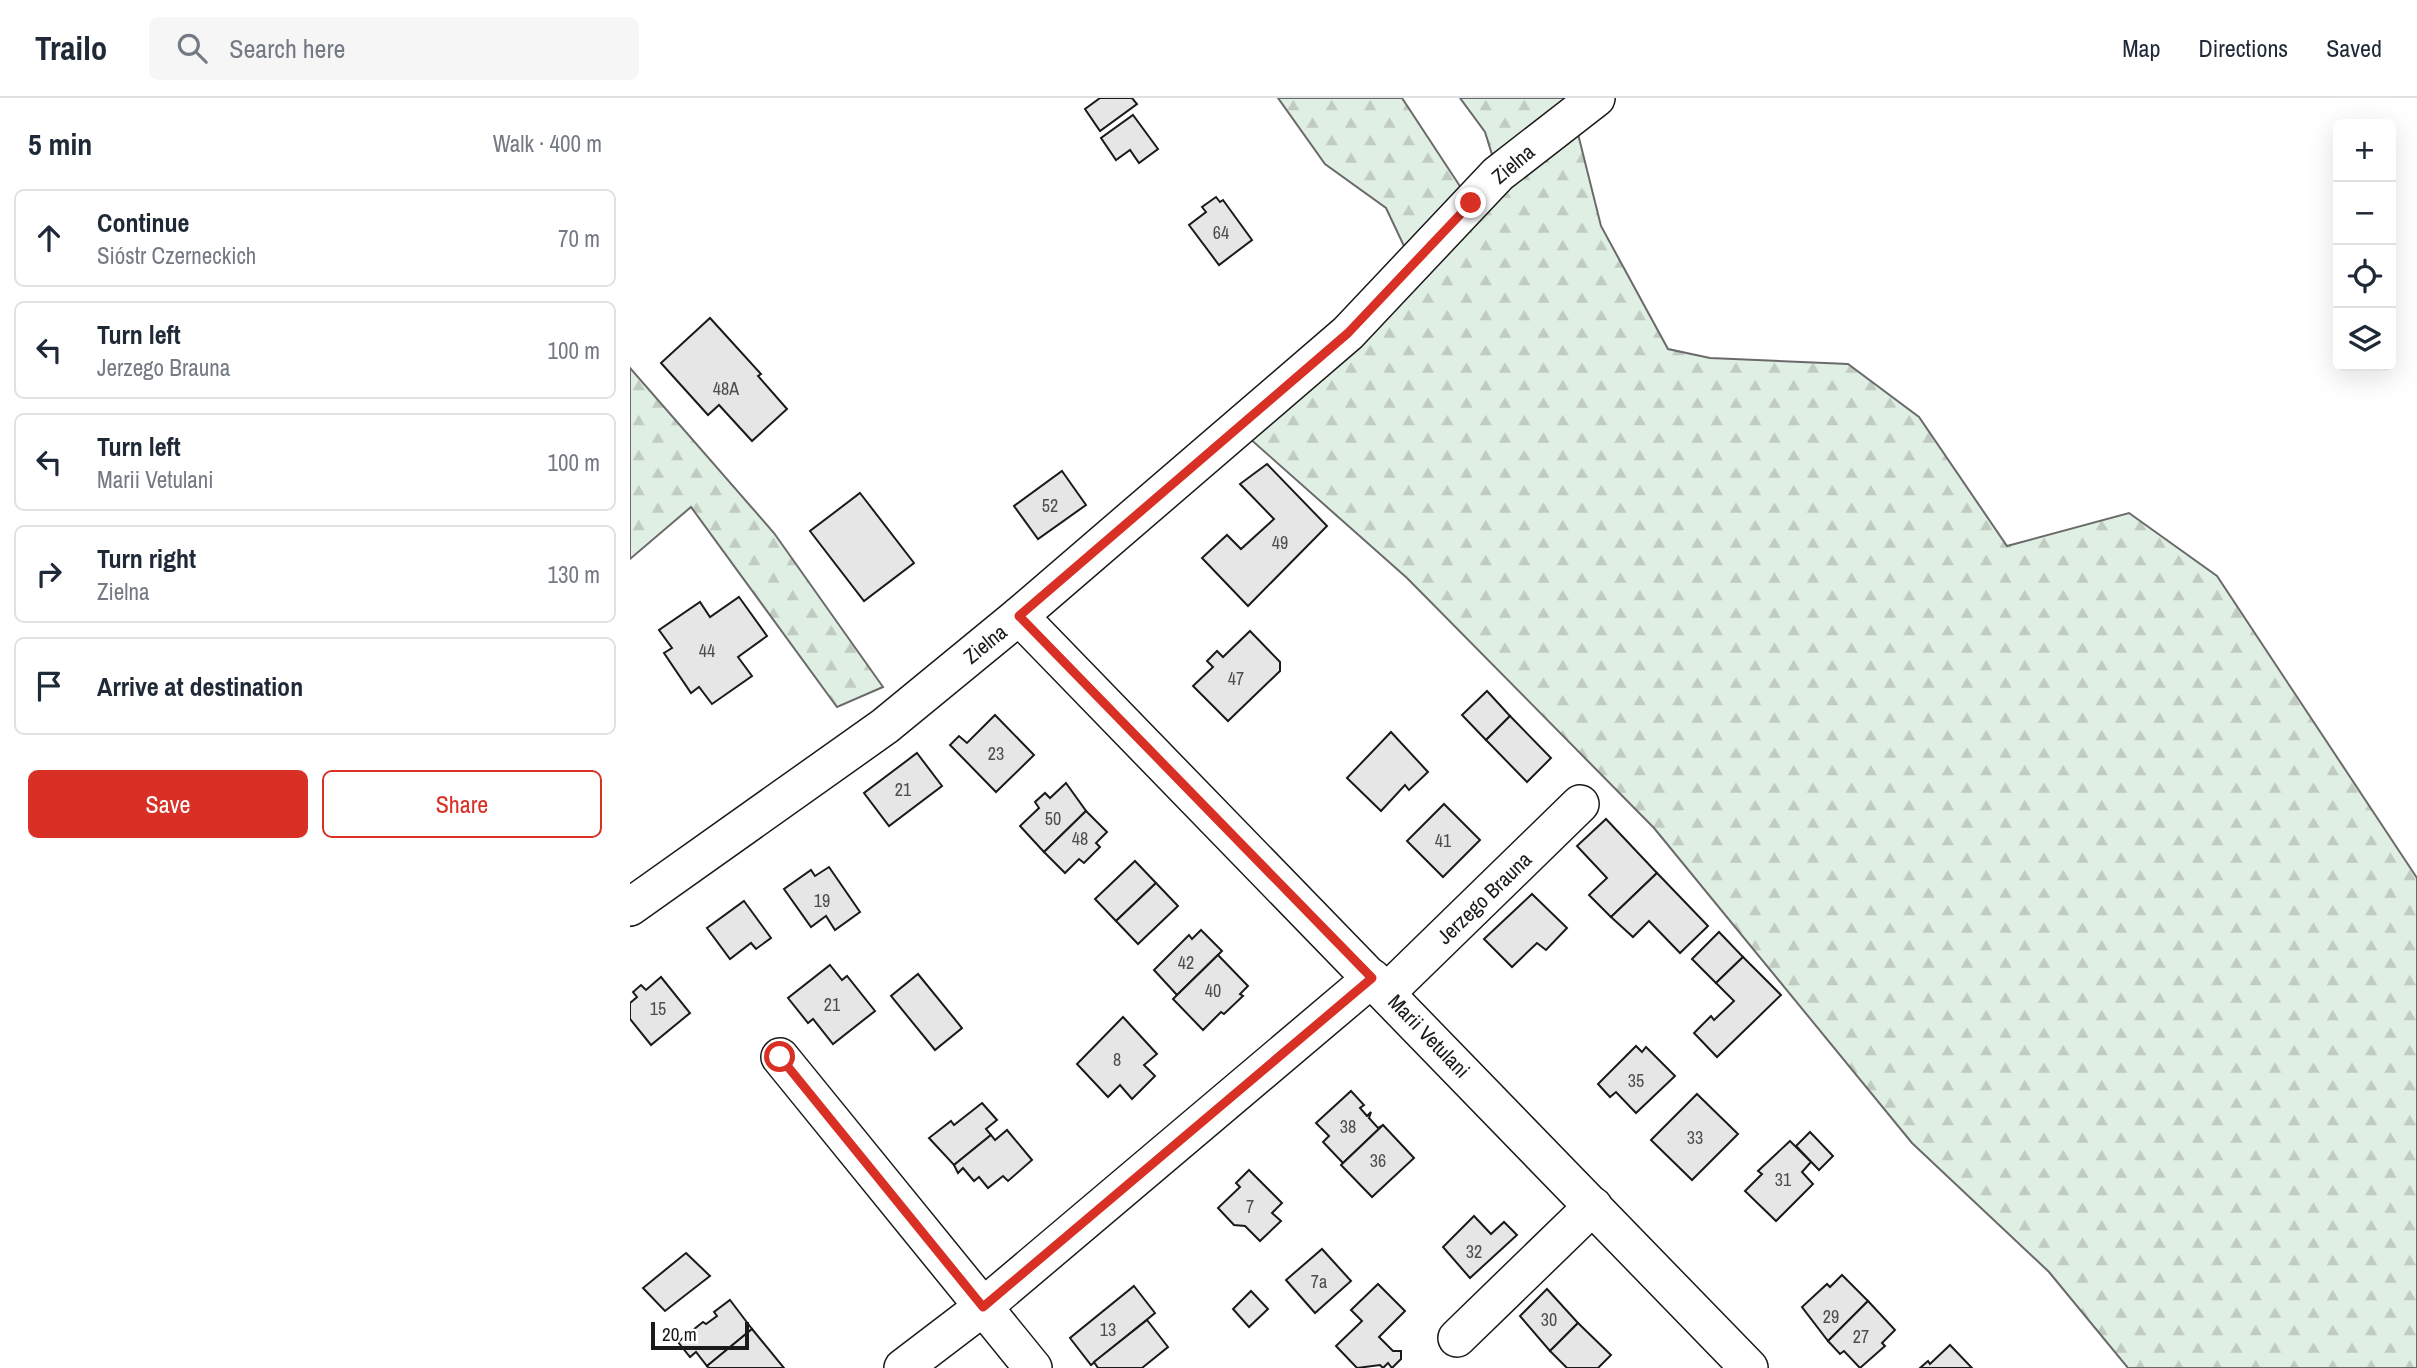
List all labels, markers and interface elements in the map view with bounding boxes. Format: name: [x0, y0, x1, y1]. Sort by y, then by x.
search box: [149, 17, 639, 80]
text: Trailo: [35, 26, 107, 70]
icon: search: [173, 29, 211, 67]
text: Search here: [229, 31, 345, 66]
text: Map: [2122, 32, 2160, 64]
text: Directions: [2198, 32, 2288, 64]
text: Saved: [2326, 32, 2382, 64]
map controls: [2333, 119, 2396, 371]
button: +: [2333, 119, 2396, 182]
text: 5 min: [28, 124, 92, 164]
text: Walk · 400 m: [493, 128, 602, 159]
street label: Zielna: [1485, 137, 1541, 190]
button: −: [2333, 182, 2396, 245]
route end: [1455, 187, 1486, 218]
text: Continue: [97, 205, 189, 240]
icon: ahead: [30, 219, 68, 257]
house number: 64: [1213, 220, 1229, 245]
text: 70 m: [558, 223, 600, 254]
text: Sióstr Czerneckich: [97, 240, 256, 271]
button: locate: [2333, 245, 2396, 308]
button: layers: [2333, 308, 2396, 371]
text: Turn left: [97, 317, 181, 352]
icon: left: [30, 331, 68, 369]
text: 100 m: [548, 335, 600, 366]
text: Jerzego Brauna: [97, 352, 230, 383]
house number: 48A: [713, 376, 739, 401]
text: Turn left: [97, 429, 181, 464]
icon: left: [30, 443, 68, 481]
text: 100 m: [548, 447, 600, 478]
text: Marii Vetulani: [97, 464, 213, 495]
house number: 52: [1042, 493, 1058, 518]
house number: 49: [1272, 530, 1288, 555]
text: Turn right: [97, 541, 196, 576]
icon: right: [30, 555, 68, 593]
text: 130 m: [548, 559, 600, 590]
text: Zielna: [97, 576, 149, 607]
street label: Zielna: [957, 617, 1013, 670]
house number: 44: [699, 638, 715, 663]
house number: 47: [1228, 666, 1244, 691]
icon: arrive: [30, 667, 68, 705]
text: Arrive at destination: [97, 669, 303, 704]
house number: 23: [988, 741, 1004, 766]
button: Save: [28, 770, 308, 838]
button: Share: [322, 770, 602, 838]
house number: 21: [895, 777, 912, 802]
house number: 50: [1045, 806, 1061, 831]
house number: 48: [1072, 826, 1088, 851]
house number: 41: [1435, 828, 1452, 853]
street label: Jerzego Brauna: [1430, 845, 1538, 951]
house number: 19: [814, 888, 830, 913]
house number: 42: [1178, 950, 1194, 975]
house number: 40: [1205, 978, 1221, 1003]
street label: Marii Vetulani: [1382, 988, 1476, 1084]
house number: 21: [824, 992, 841, 1017]
house number: 15: [650, 996, 666, 1021]
route start: [764, 1041, 795, 1072]
house number: 8: [1113, 1047, 1121, 1072]
house number: 35: [1628, 1068, 1644, 1093]
house number: 38: [1340, 1114, 1356, 1139]
house number: 33: [1687, 1125, 1703, 1150]
house number: 36: [1370, 1148, 1386, 1173]
house number: 31: [1775, 1167, 1792, 1192]
house number: 7: [1246, 1194, 1254, 1219]
house number: 32: [1466, 1239, 1482, 1264]
house number: 7a: [1311, 1269, 1327, 1294]
house number: 29: [1823, 1304, 1839, 1329]
house number: 30: [1541, 1307, 1557, 1332]
house number: 13: [1100, 1317, 1116, 1342]
scale bar: [651, 1319, 749, 1351]
text: 20 m: [662, 1321, 697, 1347]
house number: 27: [1853, 1324, 1869, 1349]

